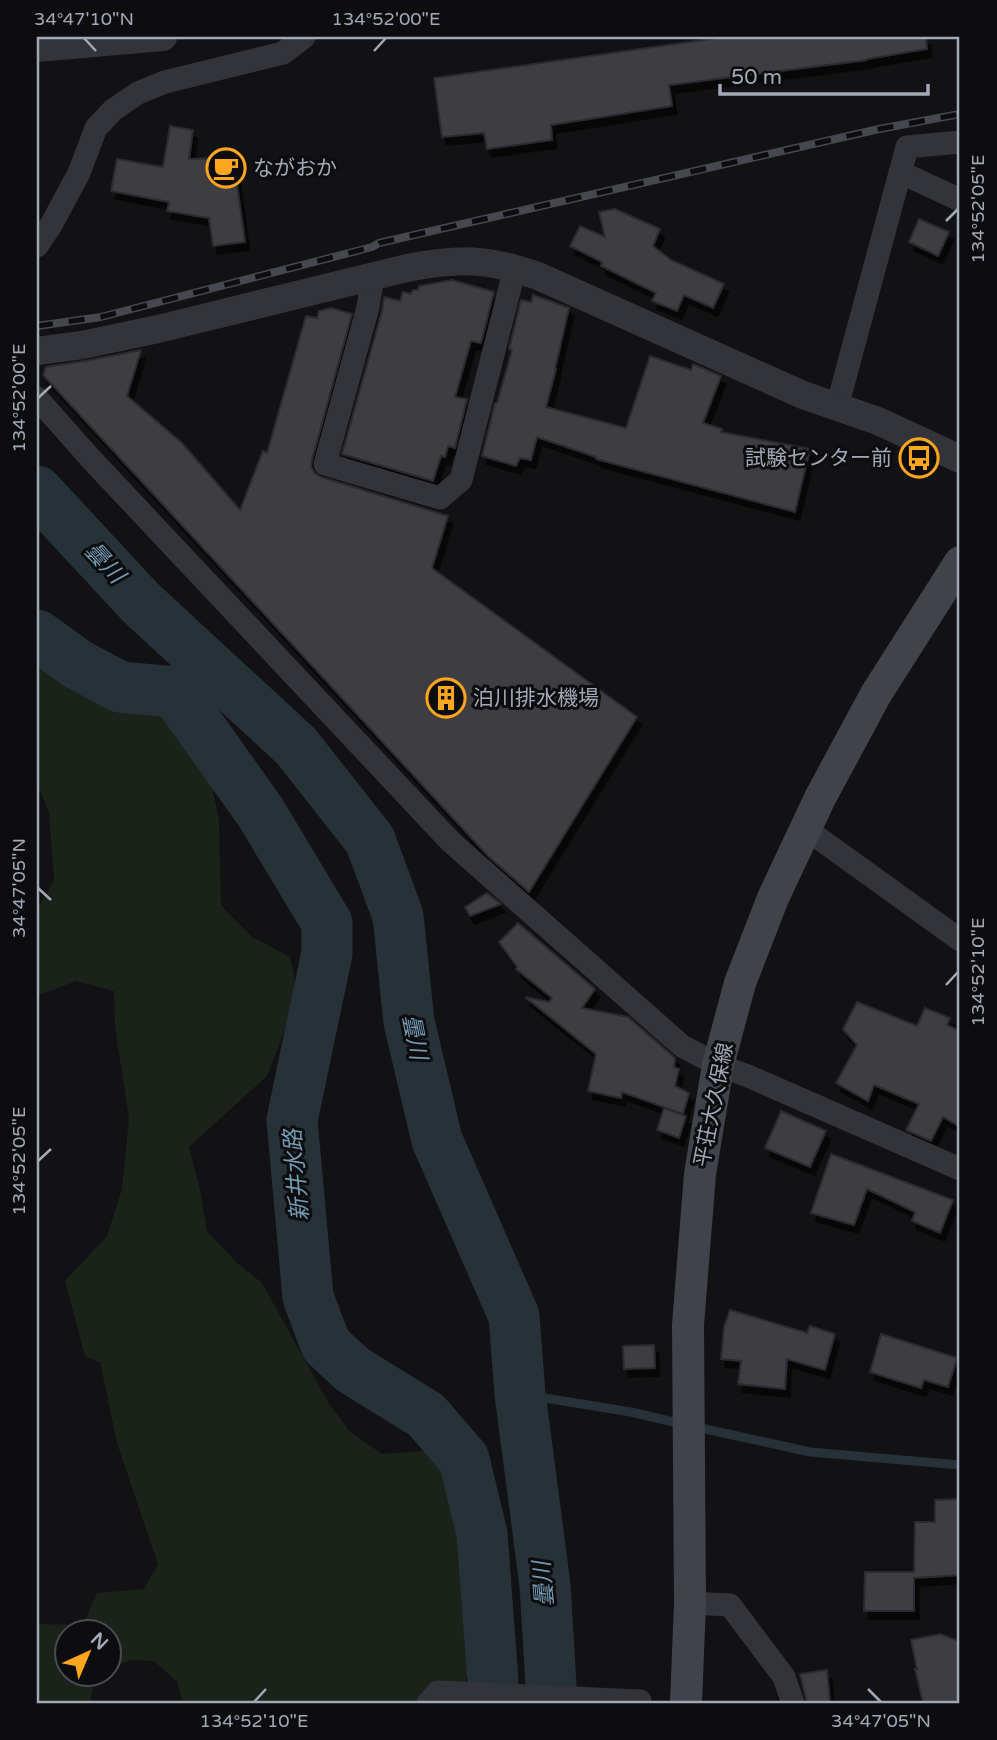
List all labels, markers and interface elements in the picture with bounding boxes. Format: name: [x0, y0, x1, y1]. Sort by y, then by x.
text: 34°47'10"N: [34, 8, 134, 30]
text: 134°52'00"E: [332, 8, 440, 30]
scale bar: [720, 52, 929, 96]
text: 50 m: [731, 65, 782, 90]
cafe icon: ながおか: [205, 147, 247, 189]
text: 134°52'05"E: [967, 155, 989, 263]
place label: ながおか: [253, 156, 337, 181]
text: 134°52'00"E: [8, 344, 30, 452]
bus stop icon: 試験センター前: [898, 437, 940, 479]
place label: 試験センター前: [745, 446, 892, 471]
water label: 曇川: [78, 537, 132, 592]
building icon: 泊川排水機場: [425, 677, 467, 719]
place label: 泊川排水機場: [473, 686, 599, 711]
text: 34°47'05"N: [8, 838, 30, 938]
text: 134°52'10"E: [967, 918, 989, 1026]
water label: 曇川: [396, 1012, 433, 1065]
street label: 平荘大久保線: [690, 1041, 738, 1169]
text: 134°52'05"E: [8, 1107, 30, 1215]
water label: 新井水路: [279, 1126, 315, 1222]
water label: 曇川: [528, 1557, 560, 1608]
north arrow: [52, 1618, 122, 1688]
text: N: [86, 1628, 112, 1655]
text: 134°52'10"E: [200, 1710, 308, 1732]
text: 34°47'05"N: [831, 1710, 931, 1732]

